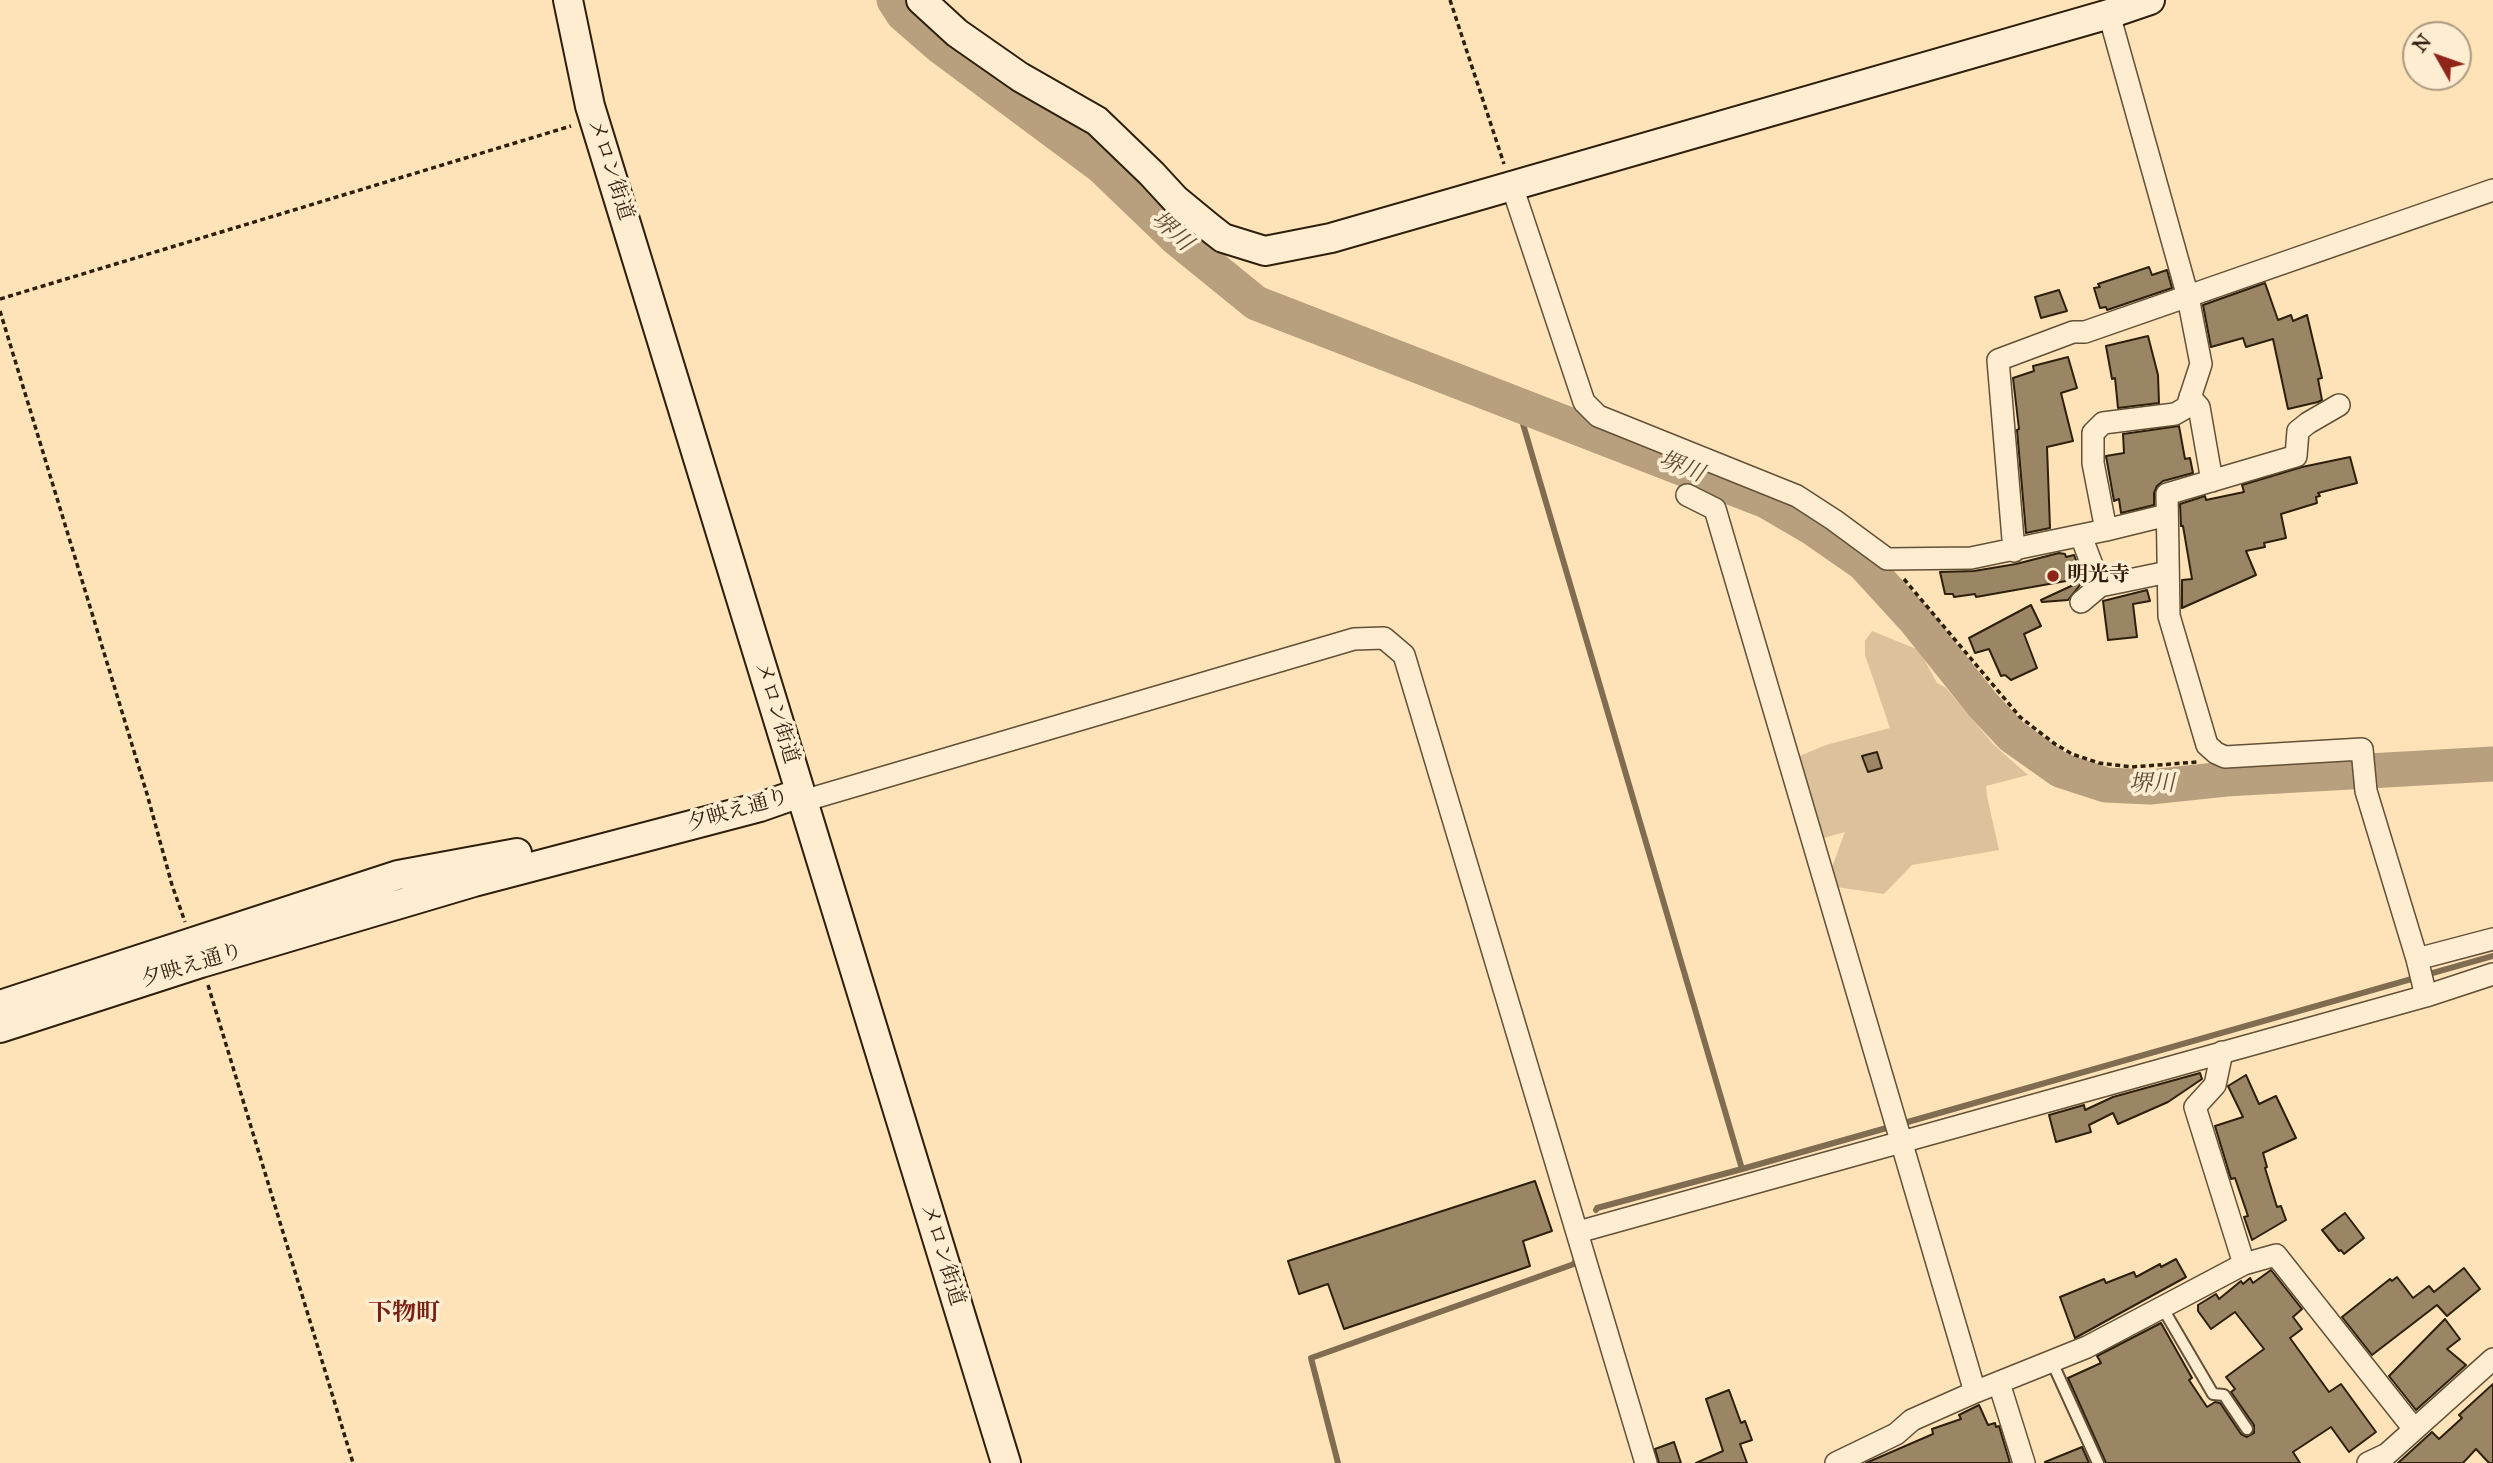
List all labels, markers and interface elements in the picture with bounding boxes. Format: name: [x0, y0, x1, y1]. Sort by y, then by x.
north arrow: [2402, 21, 2472, 91]
text: N: [2408, 30, 2436, 57]
street label: メロン街道: [582, 116, 638, 224]
water label: 堺川: [1145, 206, 1197, 258]
water label: 堺川: [1655, 447, 1707, 489]
place label: 明光寺: [2067, 563, 2130, 589]
marker: 明光寺: [2045, 568, 2061, 584]
street label: メロン街道: [749, 659, 803, 767]
water label: 堺川: [2129, 771, 2175, 799]
street label: 夕映え通り: [684, 784, 792, 838]
street label: 夕映え通り: [138, 939, 246, 993]
street label: メロン街道: [915, 1201, 969, 1309]
district label: 下物町: [368, 1300, 440, 1328]

